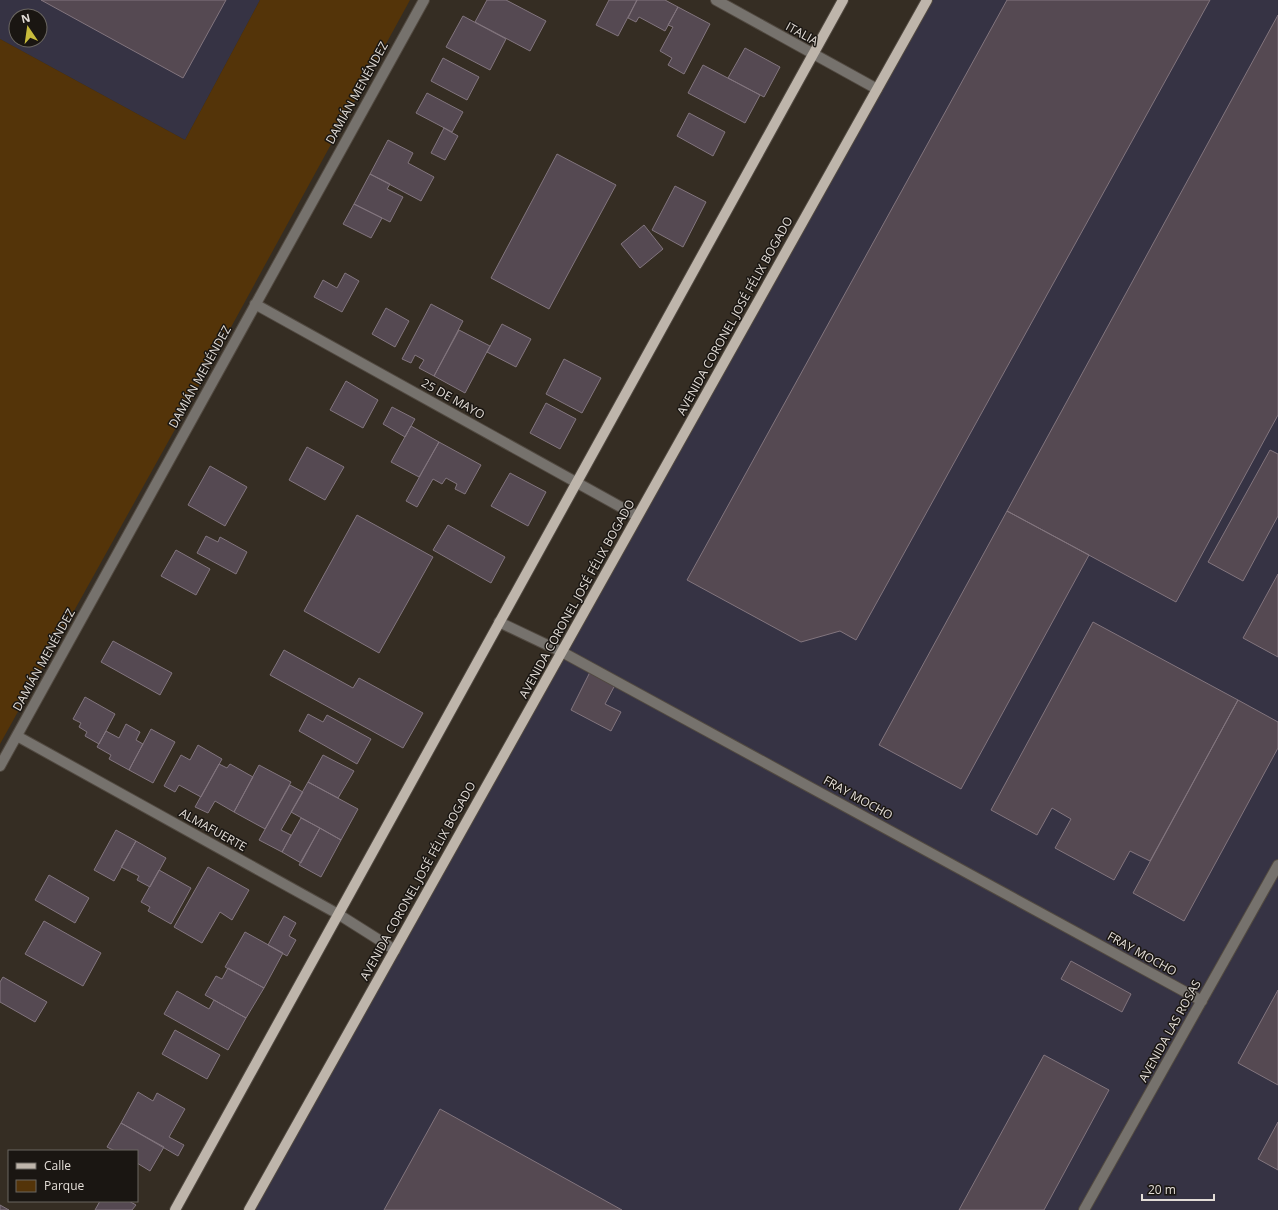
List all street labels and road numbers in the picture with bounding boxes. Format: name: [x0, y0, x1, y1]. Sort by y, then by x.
street label: ITALIA: [783, 18, 822, 50]
street label: DAMIÁN MENÉNDEZ: [321, 38, 392, 147]
street label: AVENIDA CORONEL JOSÉ FÉLIX BOGADO: [673, 213, 796, 418]
street label: DAMIÁN MENÉNDEZ: [164, 322, 235, 431]
street label: 25 DE MAYO: [419, 374, 488, 423]
street label: AVENIDA CORONEL JOSÉ FÉLIX BOGADO: [515, 496, 638, 701]
street label: DAMIÁN MENÉNDEZ: [8, 605, 79, 714]
street label: FRAY MOCHO: [820, 771, 896, 824]
street label: AVENIDA CORONEL JOSÉ FÉLIX BOGADO: [356, 778, 479, 983]
street label: ALMAFUERTE: [177, 804, 250, 855]
street label: FRAY MOCHO: [1104, 927, 1180, 980]
street label: AVENIDA LAS ROSAS: [1134, 977, 1205, 1085]

